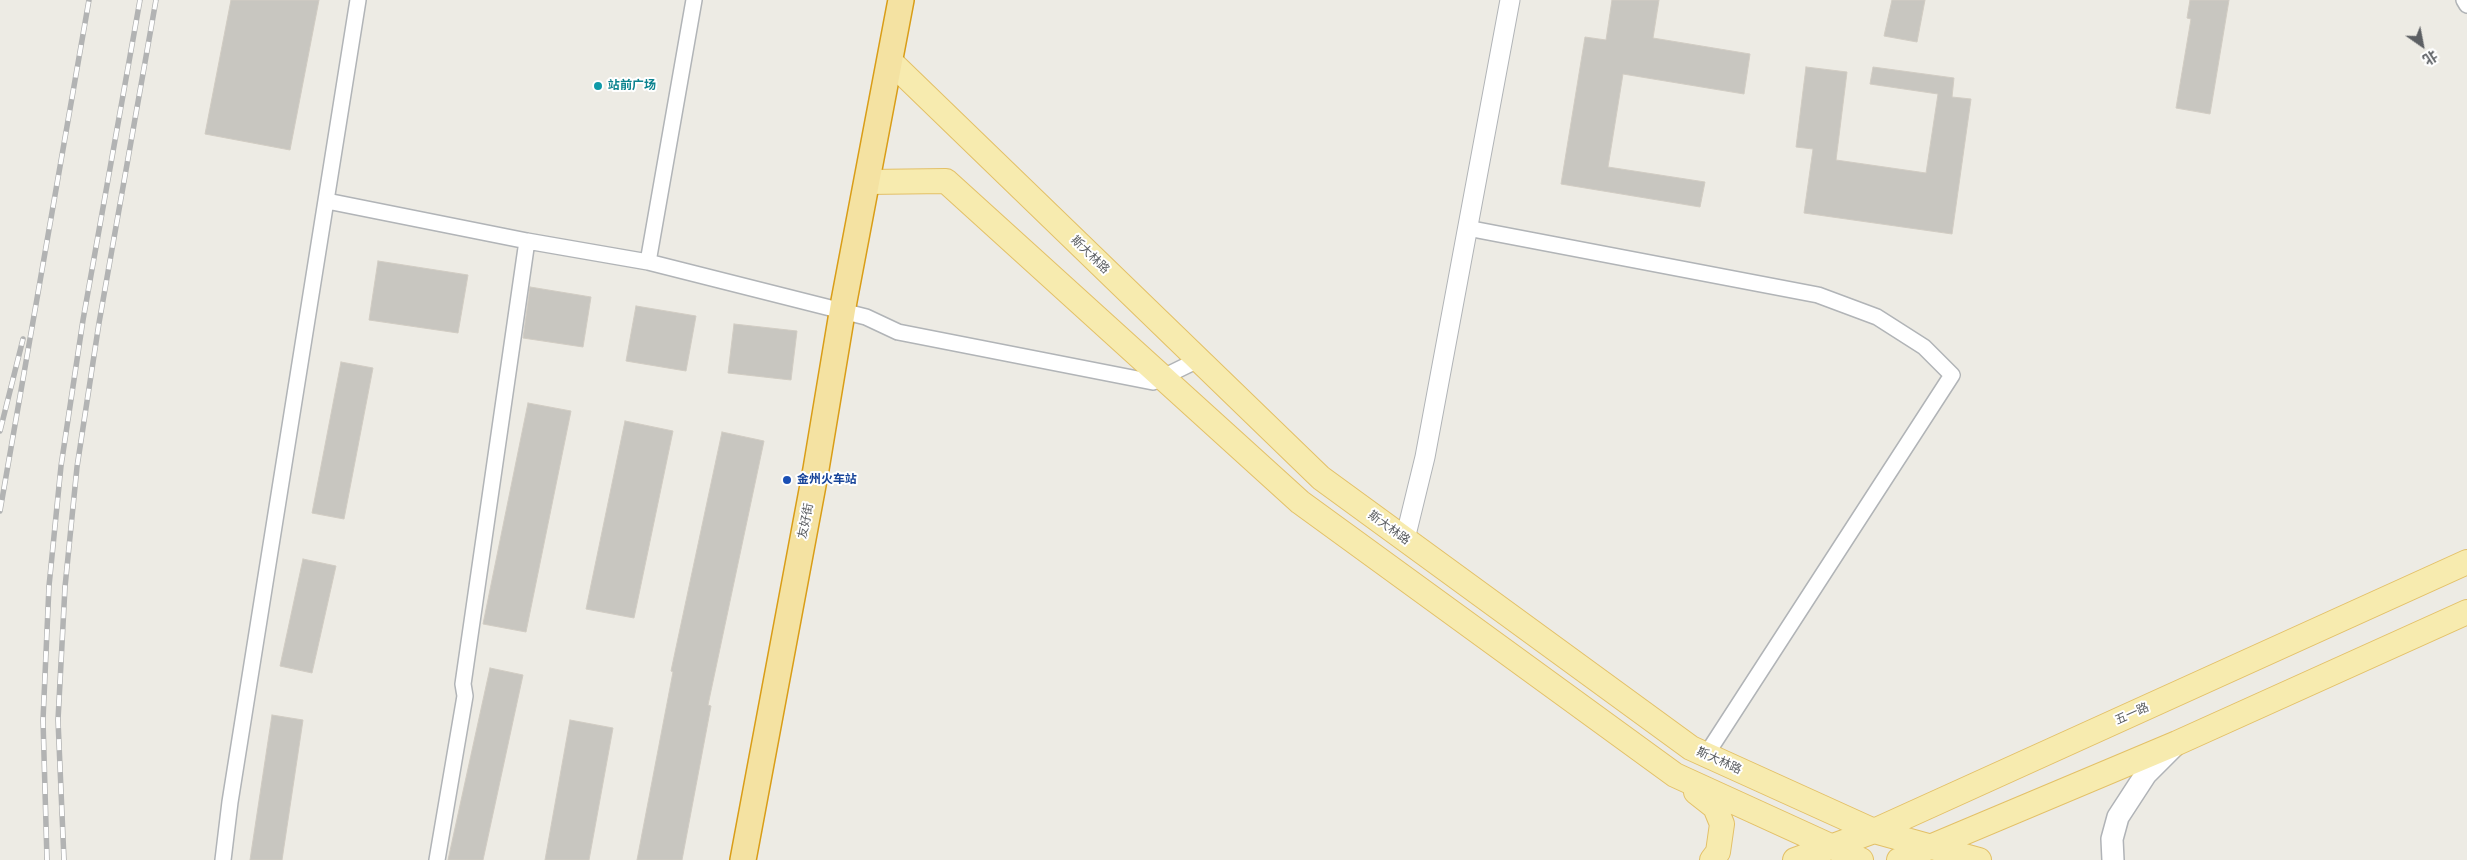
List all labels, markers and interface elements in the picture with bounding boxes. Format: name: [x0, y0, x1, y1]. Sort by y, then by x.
north arrow: [2397, 20, 2447, 70]
text: 北: [2419, 46, 2441, 70]
place label: 站前广场: [608, 79, 656, 93]
marker: 站前广场: [592, 80, 604, 92]
street label: 斯大林路: [1068, 233, 1112, 277]
place label: 金州火车站: [797, 473, 857, 487]
marker: 金州火车站: [781, 474, 793, 486]
street label: 友好街: [795, 502, 817, 540]
street label: 斯大林路: [1365, 508, 1413, 548]
street label: 五一路: [2113, 700, 2151, 728]
street label: 斯大林路: [1694, 745, 1744, 777]

